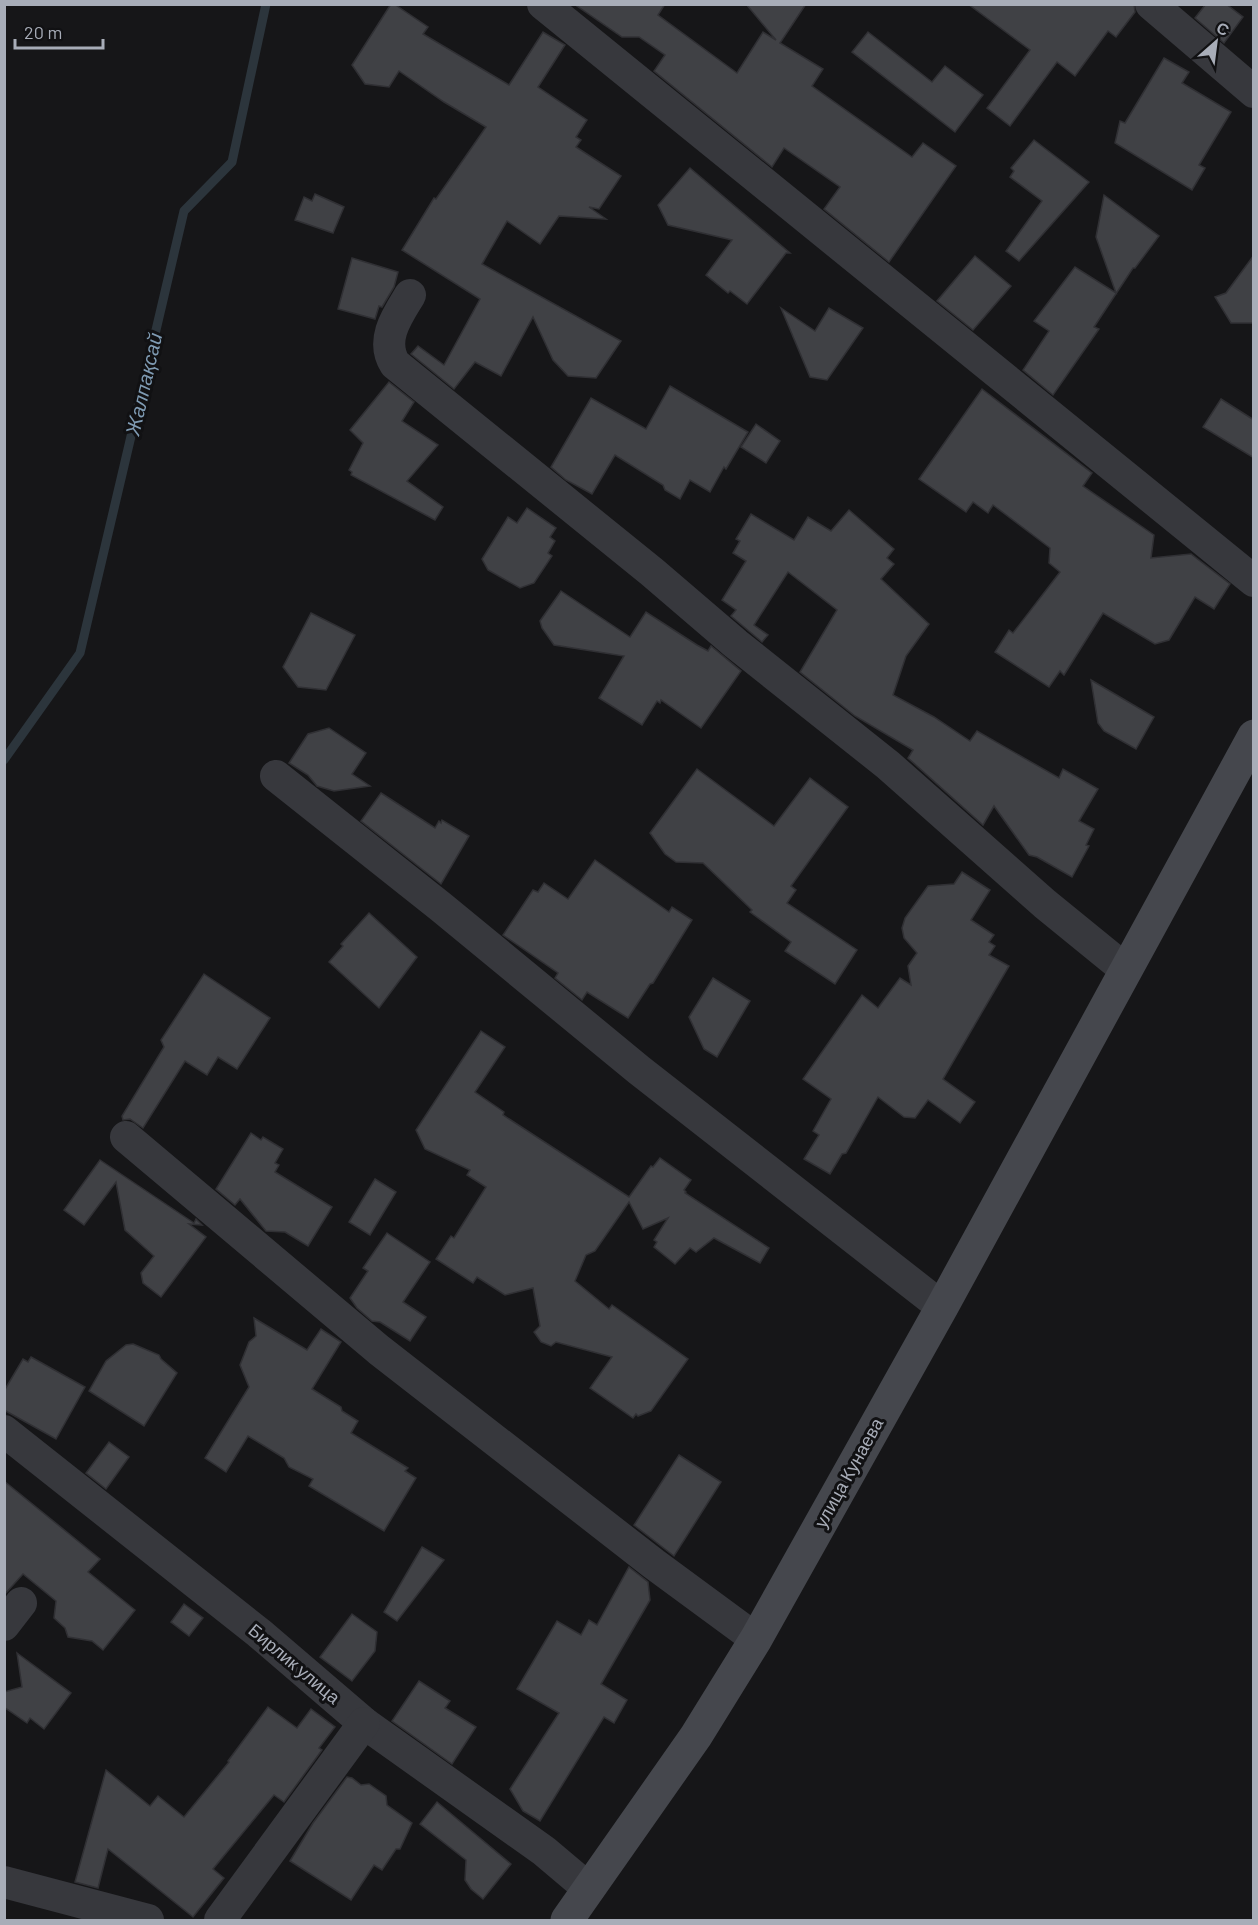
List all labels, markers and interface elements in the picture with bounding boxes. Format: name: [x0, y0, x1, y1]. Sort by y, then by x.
scale bar: [15, 12, 104, 50]
north arrow: [1186, 12, 1246, 72]
text: С: [1214, 17, 1233, 40]
text: 20 m: [24, 21, 62, 43]
water label: Жалпақсай: [119, 330, 166, 438]
street label: улица Кунаева: [809, 1413, 888, 1531]
street label: Бирлик улица: [244, 1619, 346, 1709]

